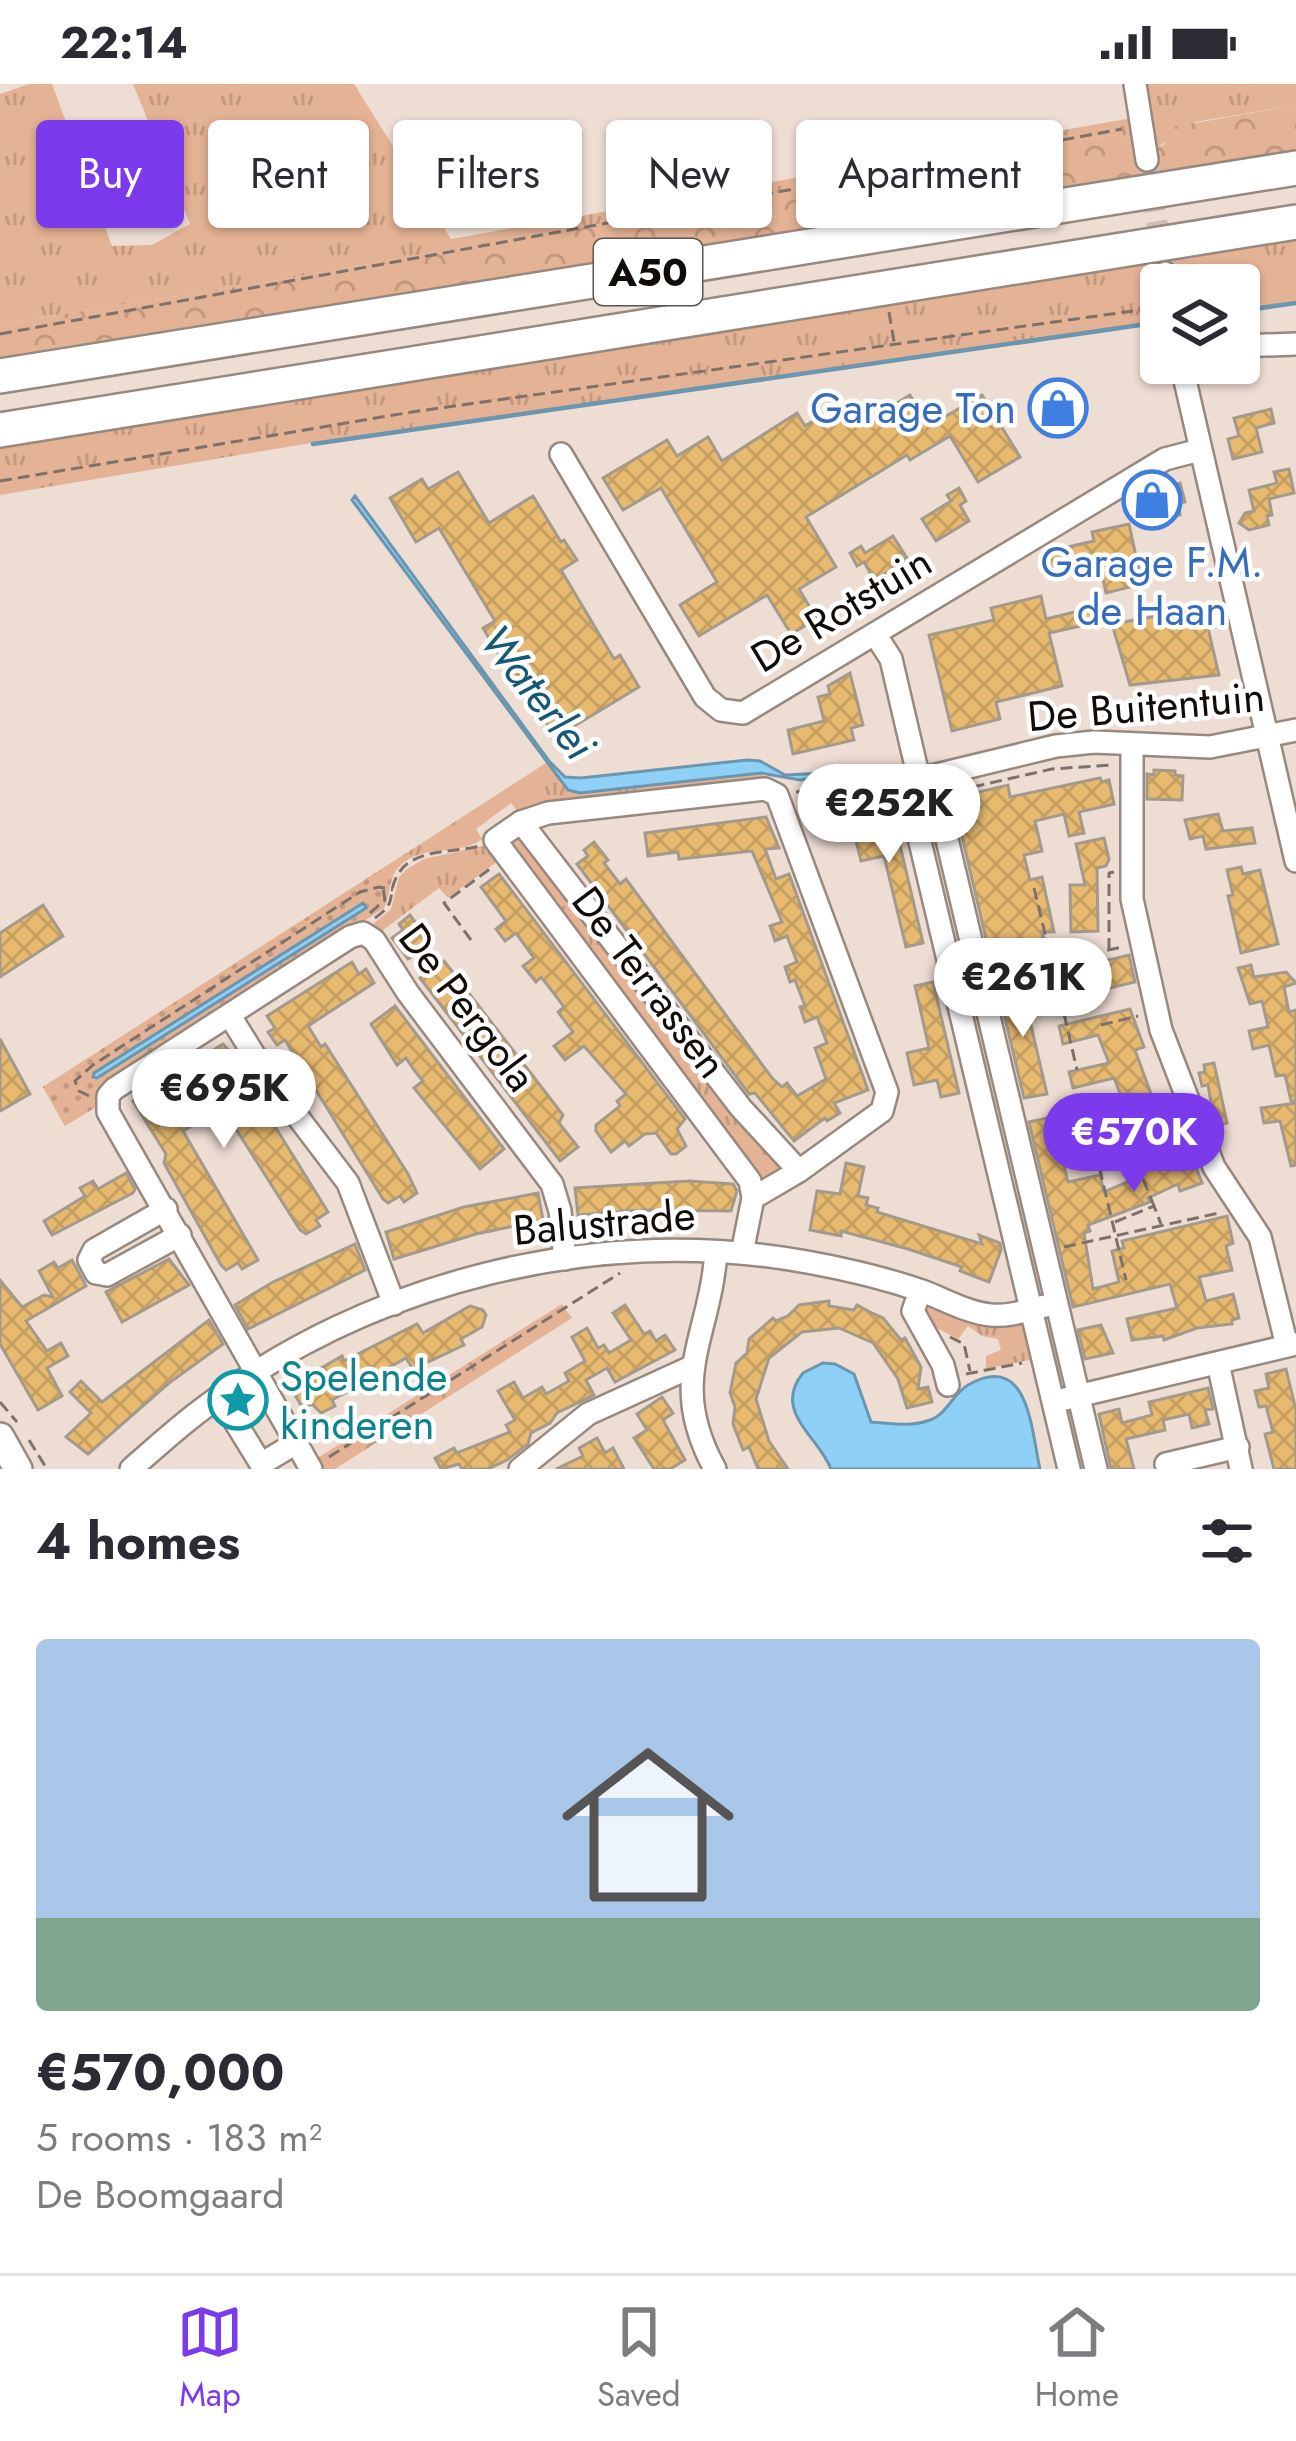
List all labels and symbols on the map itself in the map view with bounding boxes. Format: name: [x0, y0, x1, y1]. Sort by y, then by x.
road number: A50: [594, 239, 702, 305]
shop icon: Garage Ton: [1027, 377, 1089, 439]
place label: Garage Ton: [810, 378, 1016, 439]
shop icon: Garage F.M. de Haan: [1121, 469, 1183, 531]
street label: De Rotstuin: [739, 531, 943, 687]
place label: Garage F.M. de Haan: [1041, 532, 1263, 641]
water label: Waterlei: [464, 611, 611, 774]
street label: De Buitentuin: [1025, 666, 1267, 747]
pin: €252K: [805, 764, 973, 866]
street label: De Terrassen: [557, 874, 742, 1091]
street label: De Pergola: [384, 910, 551, 1104]
pin: €261K: [939, 938, 1107, 1040]
pin: €695K: [140, 1049, 308, 1151]
pin: €570K: [1050, 1093, 1218, 1195]
street label: Balustrade: [510, 1184, 698, 1261]
place label: Spelende kinderen: [280, 1346, 448, 1455]
place icon: Spelende kinderen: [207, 1369, 269, 1431]

